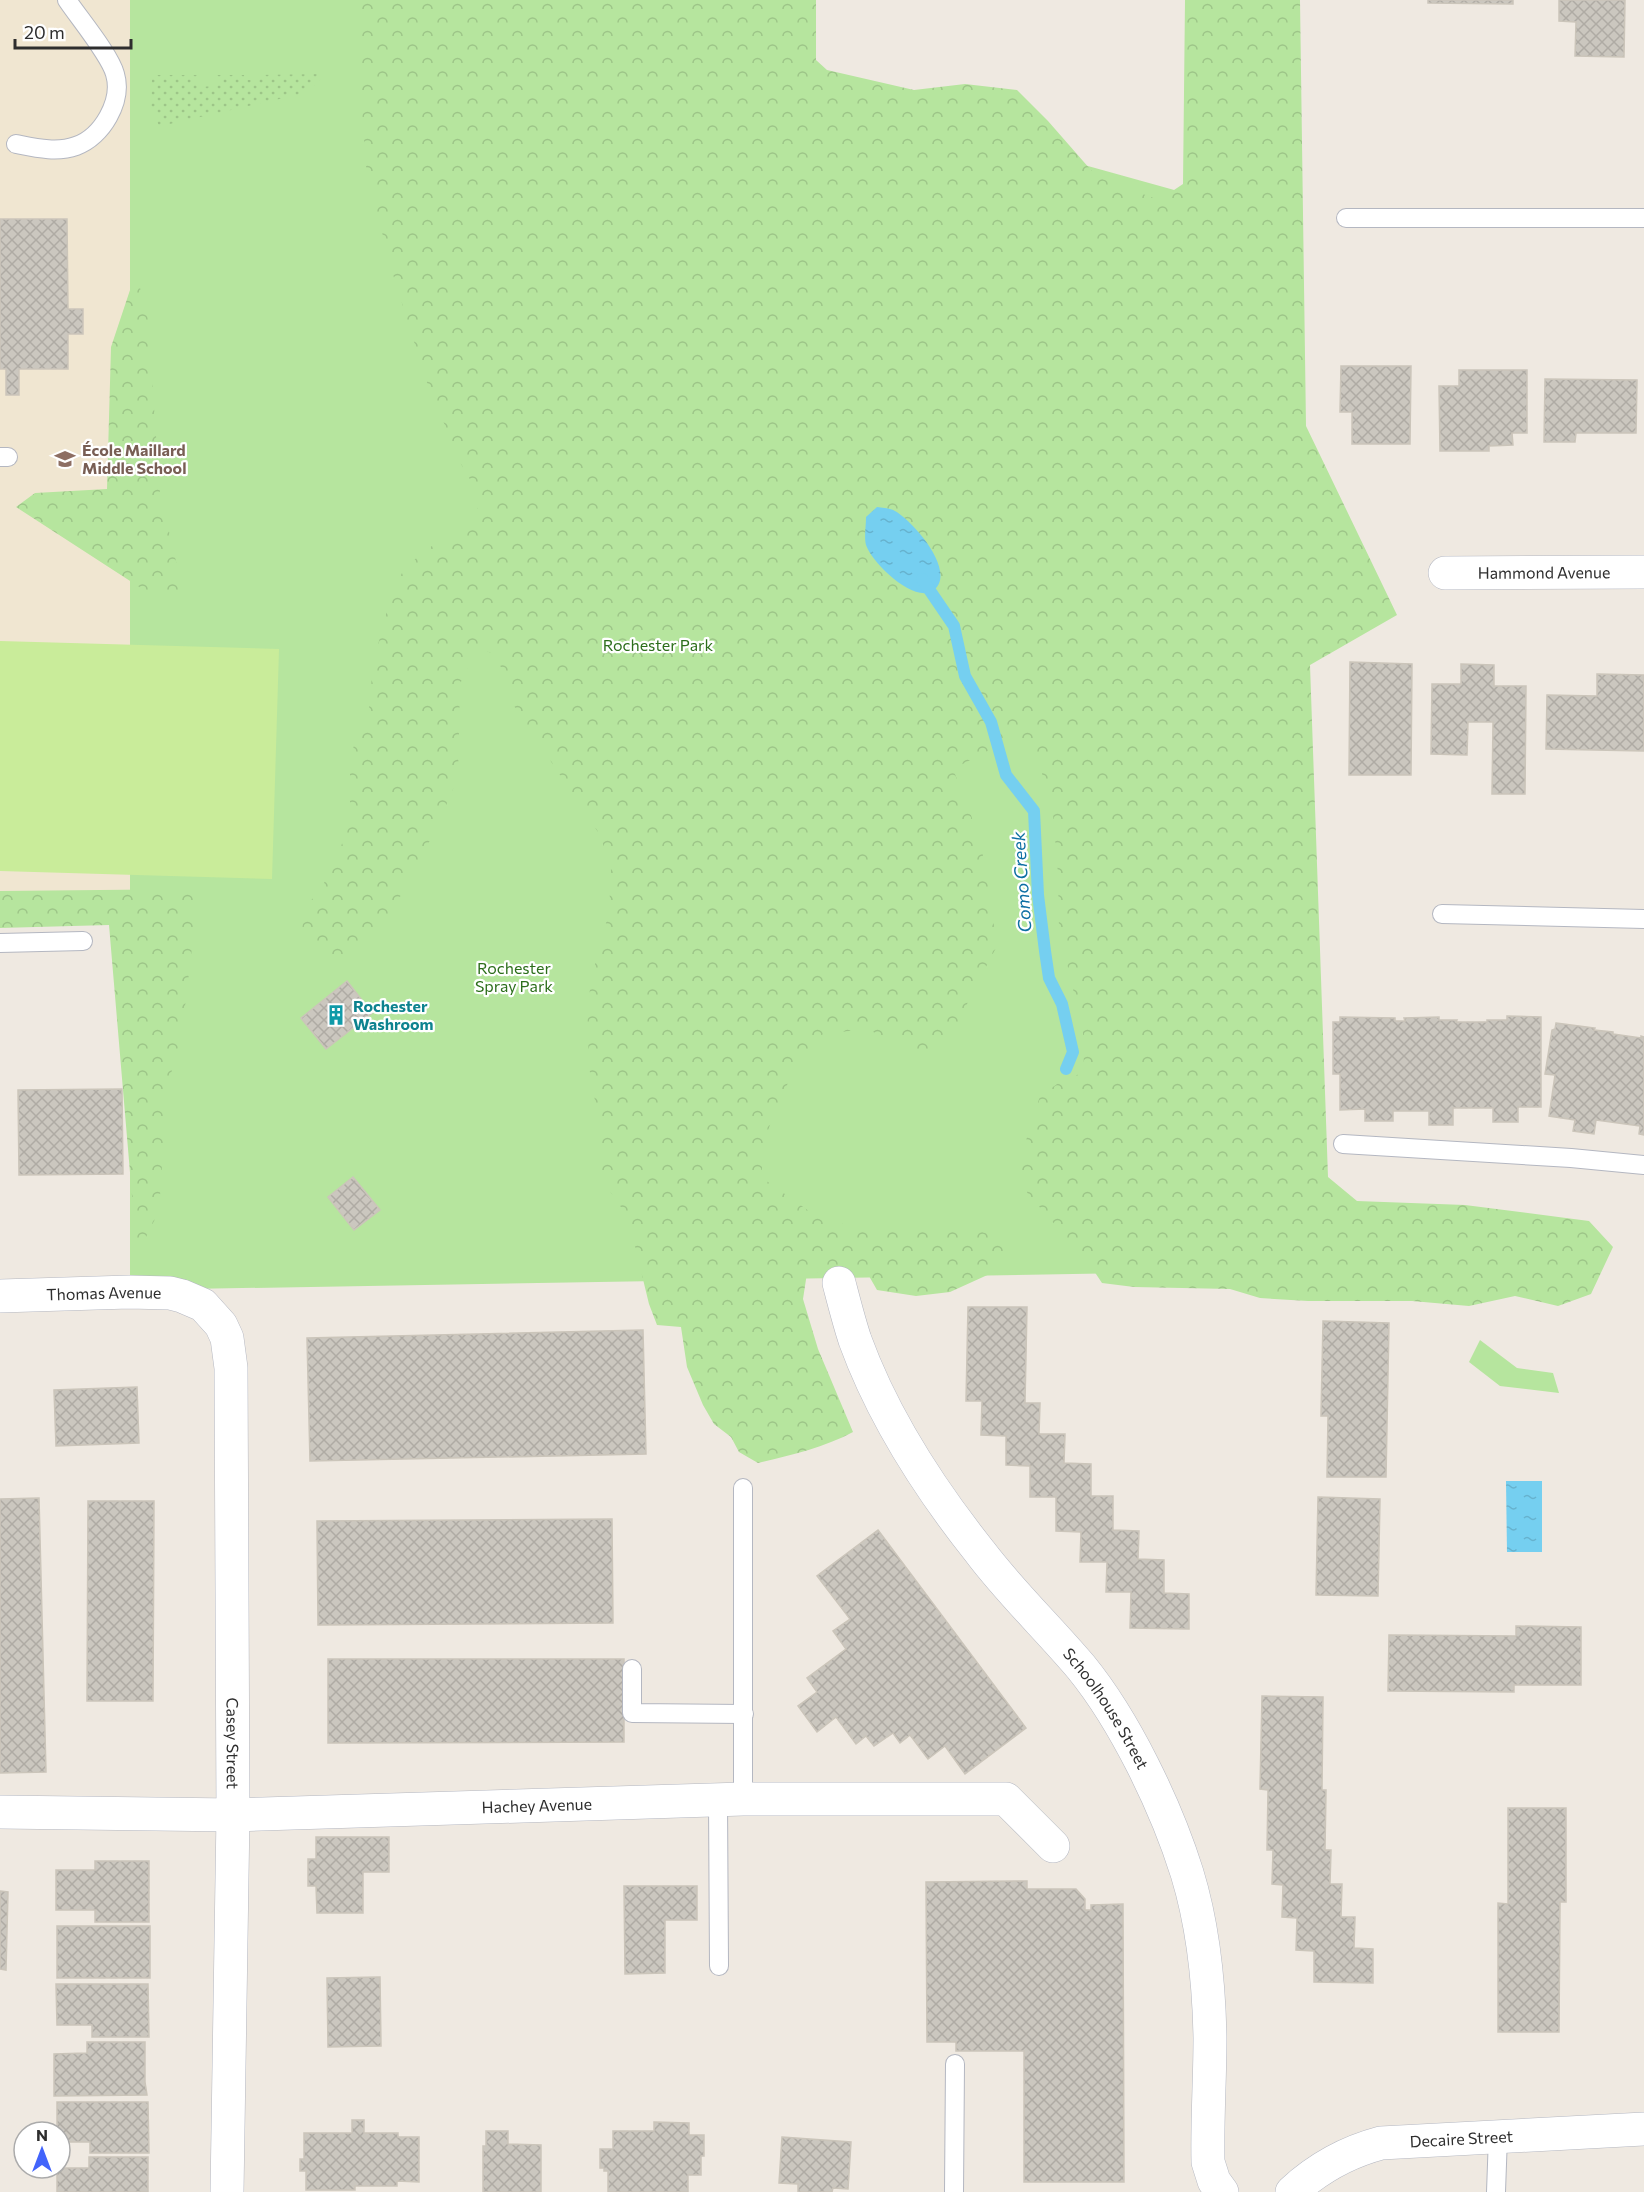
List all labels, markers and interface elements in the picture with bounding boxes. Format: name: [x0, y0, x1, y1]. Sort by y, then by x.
scale bar: [15, 12, 130, 50]
text: 20 m: [24, 21, 65, 43]
place label: École Maillard Middle School: [82, 440, 187, 477]
school or university icon: École Maillard Middle School: [53, 447, 77, 471]
street label: Hammond Avenue: [1478, 562, 1610, 582]
park label: Rochester Park: [603, 635, 713, 654]
water label: Como Creek: [1006, 830, 1035, 933]
park label: Rochester Spray Park: [475, 958, 553, 995]
place label: Rochester Washroom: [353, 996, 433, 1033]
building icon: Rochester Washroom: [324, 1003, 348, 1027]
street label: Thomas Avenue: [46, 1282, 162, 1304]
street label: Schoolhouse Street: [1060, 1644, 1153, 1772]
street label: Casey Street: [223, 1697, 243, 1789]
street label: Hachey Avenue: [481, 1794, 592, 1816]
north arrow: [12, 2120, 72, 2180]
text: N: [36, 2125, 48, 2144]
street label: Decaire Street: [1409, 2126, 1514, 2150]

